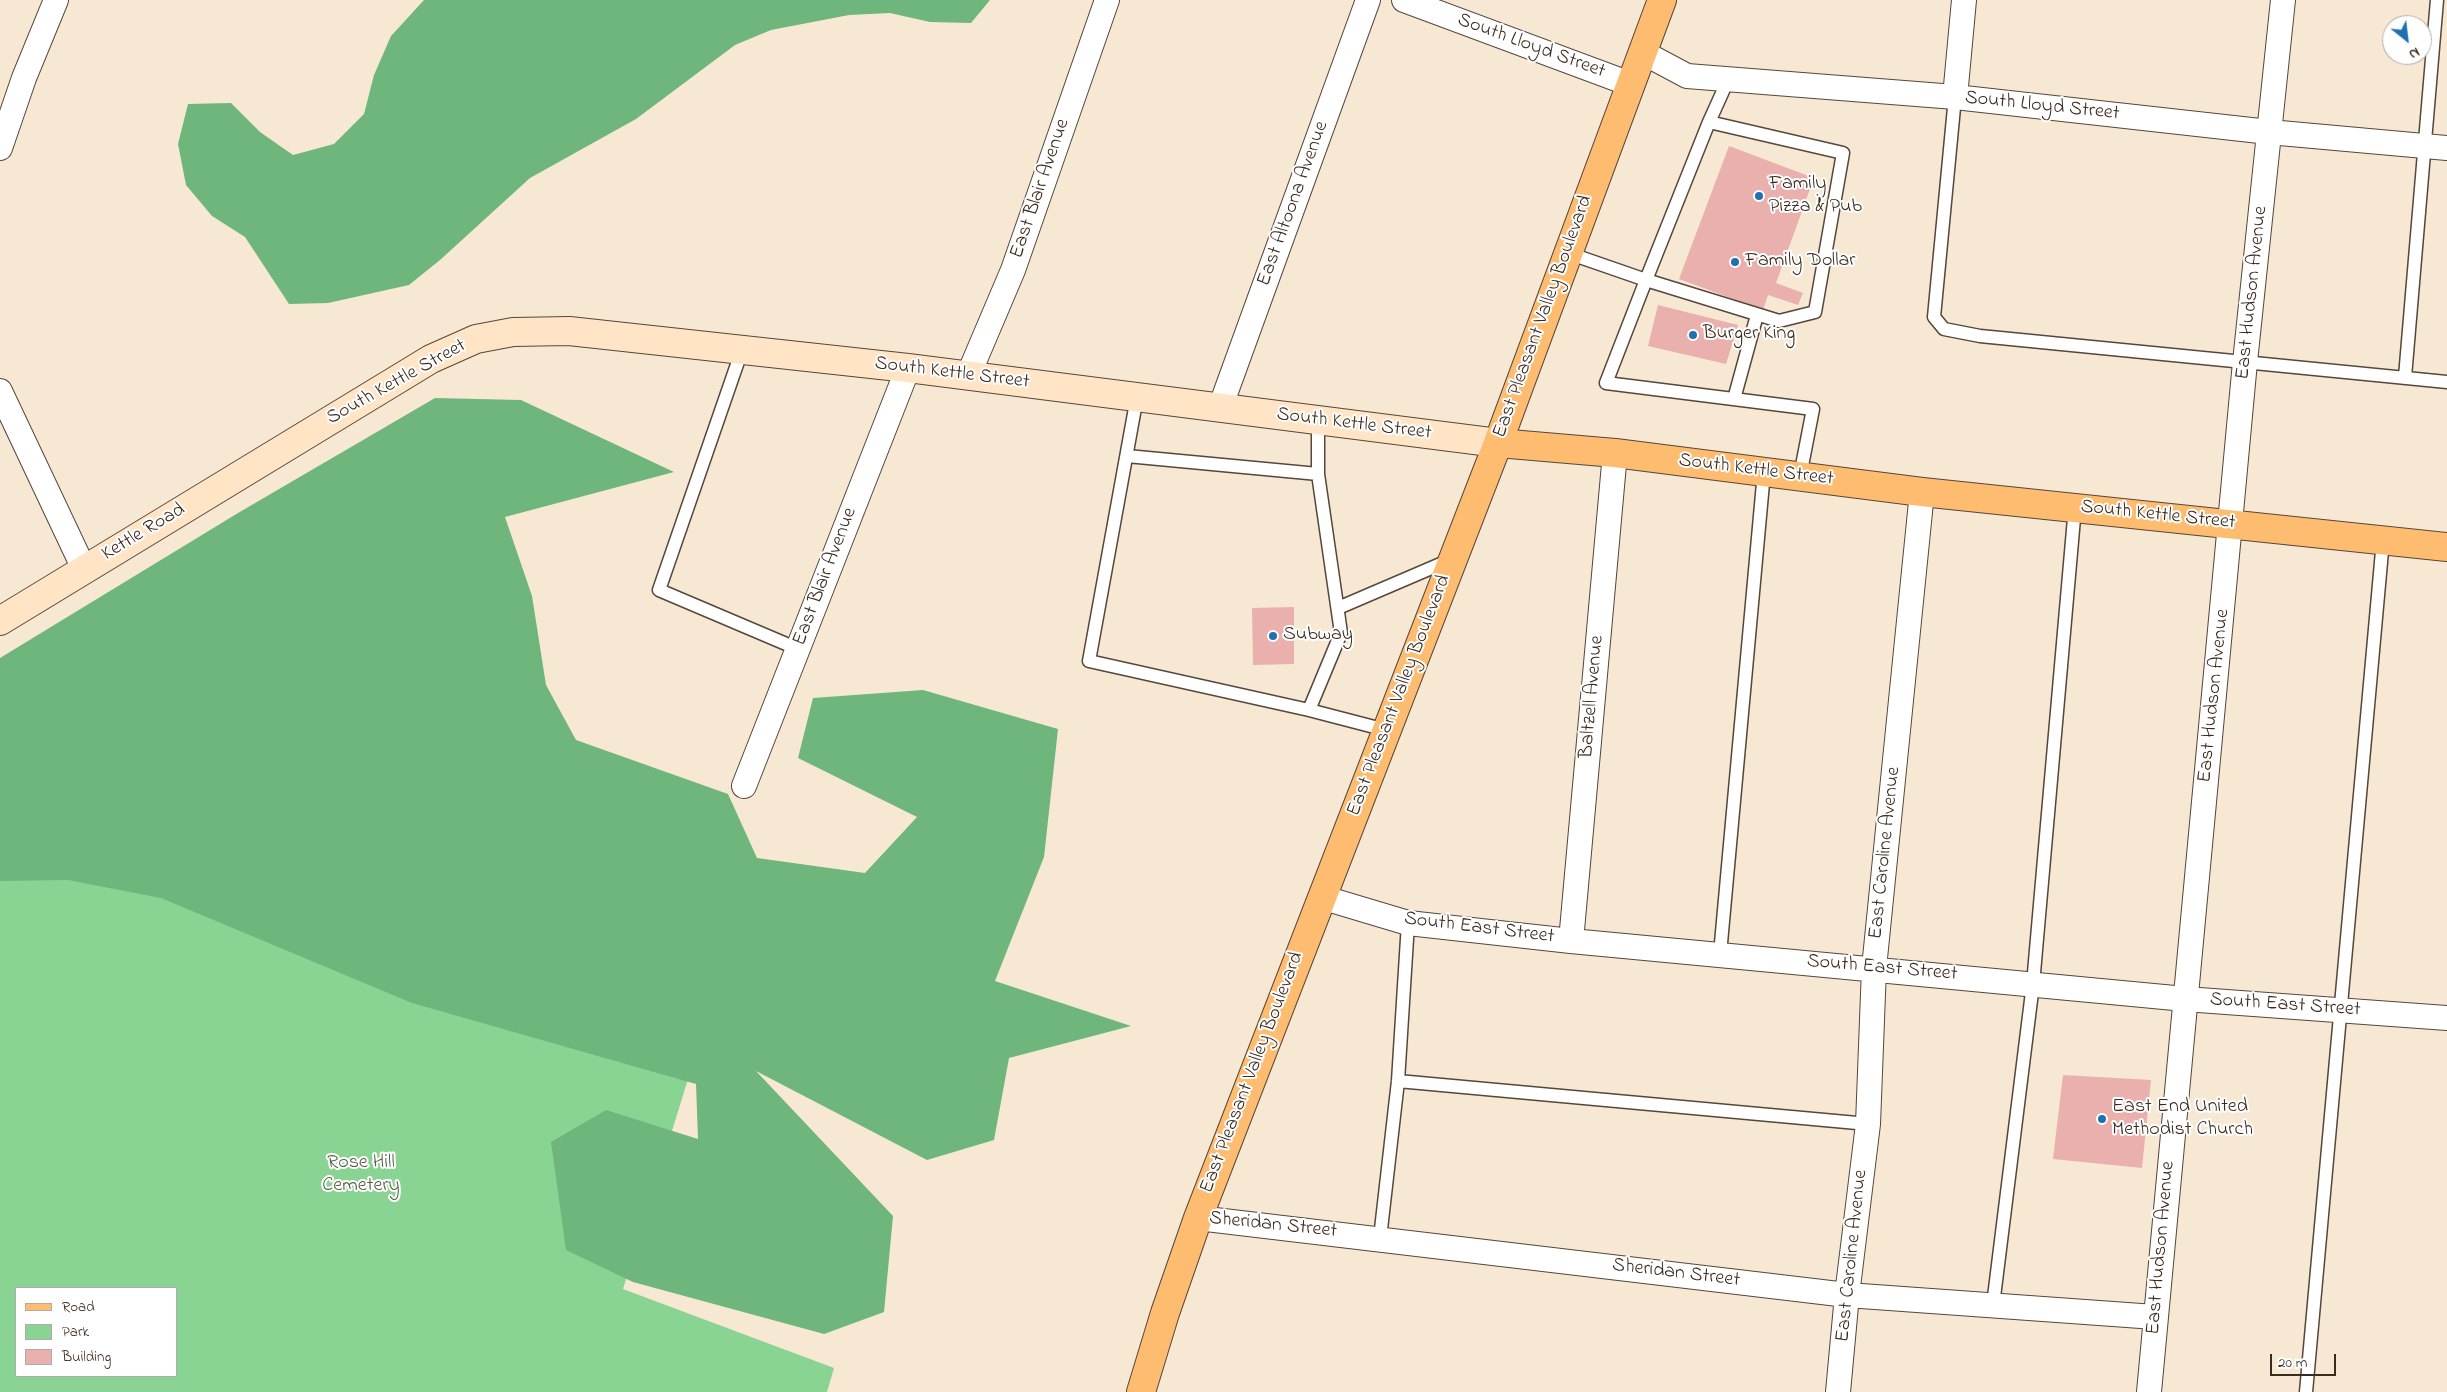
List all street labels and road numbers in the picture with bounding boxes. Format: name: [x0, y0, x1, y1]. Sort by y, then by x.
street label: South Lloyd Street: [1454, 9, 1608, 85]
street label: South Lloyd Street: [1963, 87, 2121, 127]
street label: East Blair Avenue: [1006, 116, 1076, 262]
street label: East Altoona Avenue: [1253, 118, 1335, 290]
street label: East Pleasant Valley Boulevard: [1489, 192, 1599, 442]
street label: East Hudson Avenue: [2232, 205, 2274, 381]
street label: South Kettle Street: [323, 335, 471, 431]
street label: South Kettle Street: [873, 353, 1031, 395]
street label: South Kettle Street: [1275, 404, 1433, 446]
street label: South Kettle Street: [1677, 450, 1835, 492]
street label: South Kettle Street: [2079, 496, 2237, 536]
street label: Kettle Road: [98, 499, 190, 567]
street label: East Blair Avenue: [789, 505, 863, 649]
street label: East Pleasant Valley Boulevard: [1343, 572, 1457, 820]
street label: East Hudson Avenue: [2194, 608, 2236, 784]
street label: Baltzell Avenue: [1576, 635, 1610, 759]
street label: East Caroline Avenue: [1865, 766, 1907, 940]
street label: South East Street: [1403, 908, 1555, 950]
street label: East Pleasant Valley Boulevard: [1196, 949, 1310, 1197]
street label: South East Street: [1806, 950, 1958, 988]
street label: South East Street: [2209, 989, 2361, 1023]
street label: East Hudson Avenue: [2142, 1160, 2182, 1336]
street label: East Caroline Avenue: [1832, 1169, 1874, 1343]
street label: Sheridan Street: [1208, 1207, 1338, 1245]
street label: Sheridan Street: [1611, 1254, 1741, 1294]

